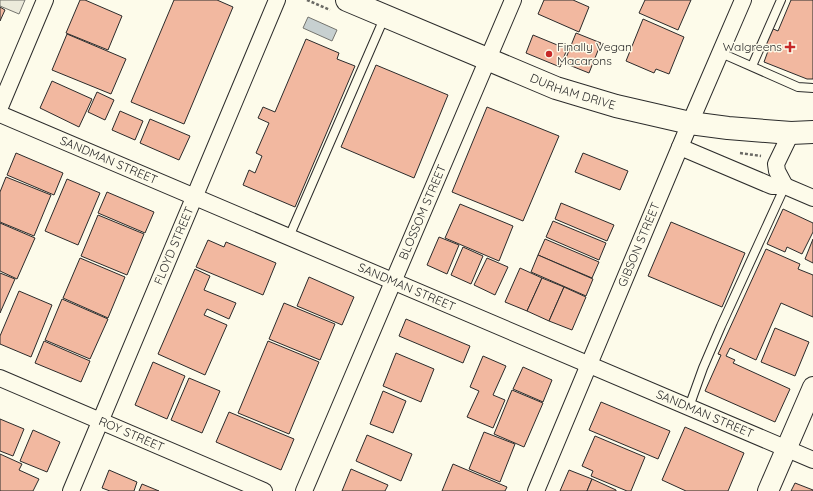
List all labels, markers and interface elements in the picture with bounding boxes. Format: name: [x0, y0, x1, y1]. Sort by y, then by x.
place label: Finally Vegan Macarons: [557, 39, 632, 68]
place label: Walgreens: [723, 39, 782, 54]
marker: Walgreens: [785, 42, 795, 52]
marker: Finally Vegan Macarons: [544, 49, 554, 59]
street label: DURHAM DRIVE: [528, 70, 618, 113]
street label: SANDMAN STREET: [58, 132, 160, 187]
street label: BLOSSOM STREET: [395, 162, 449, 262]
street label: GIBSON STREET: [614, 200, 663, 289]
street label: FLOYD STREET: [150, 204, 197, 287]
street label: SANDMAN STREET: [356, 259, 458, 314]
street label: SANDMAN STREET: [654, 386, 756, 441]
street label: ROY STREET: [97, 413, 167, 454]

